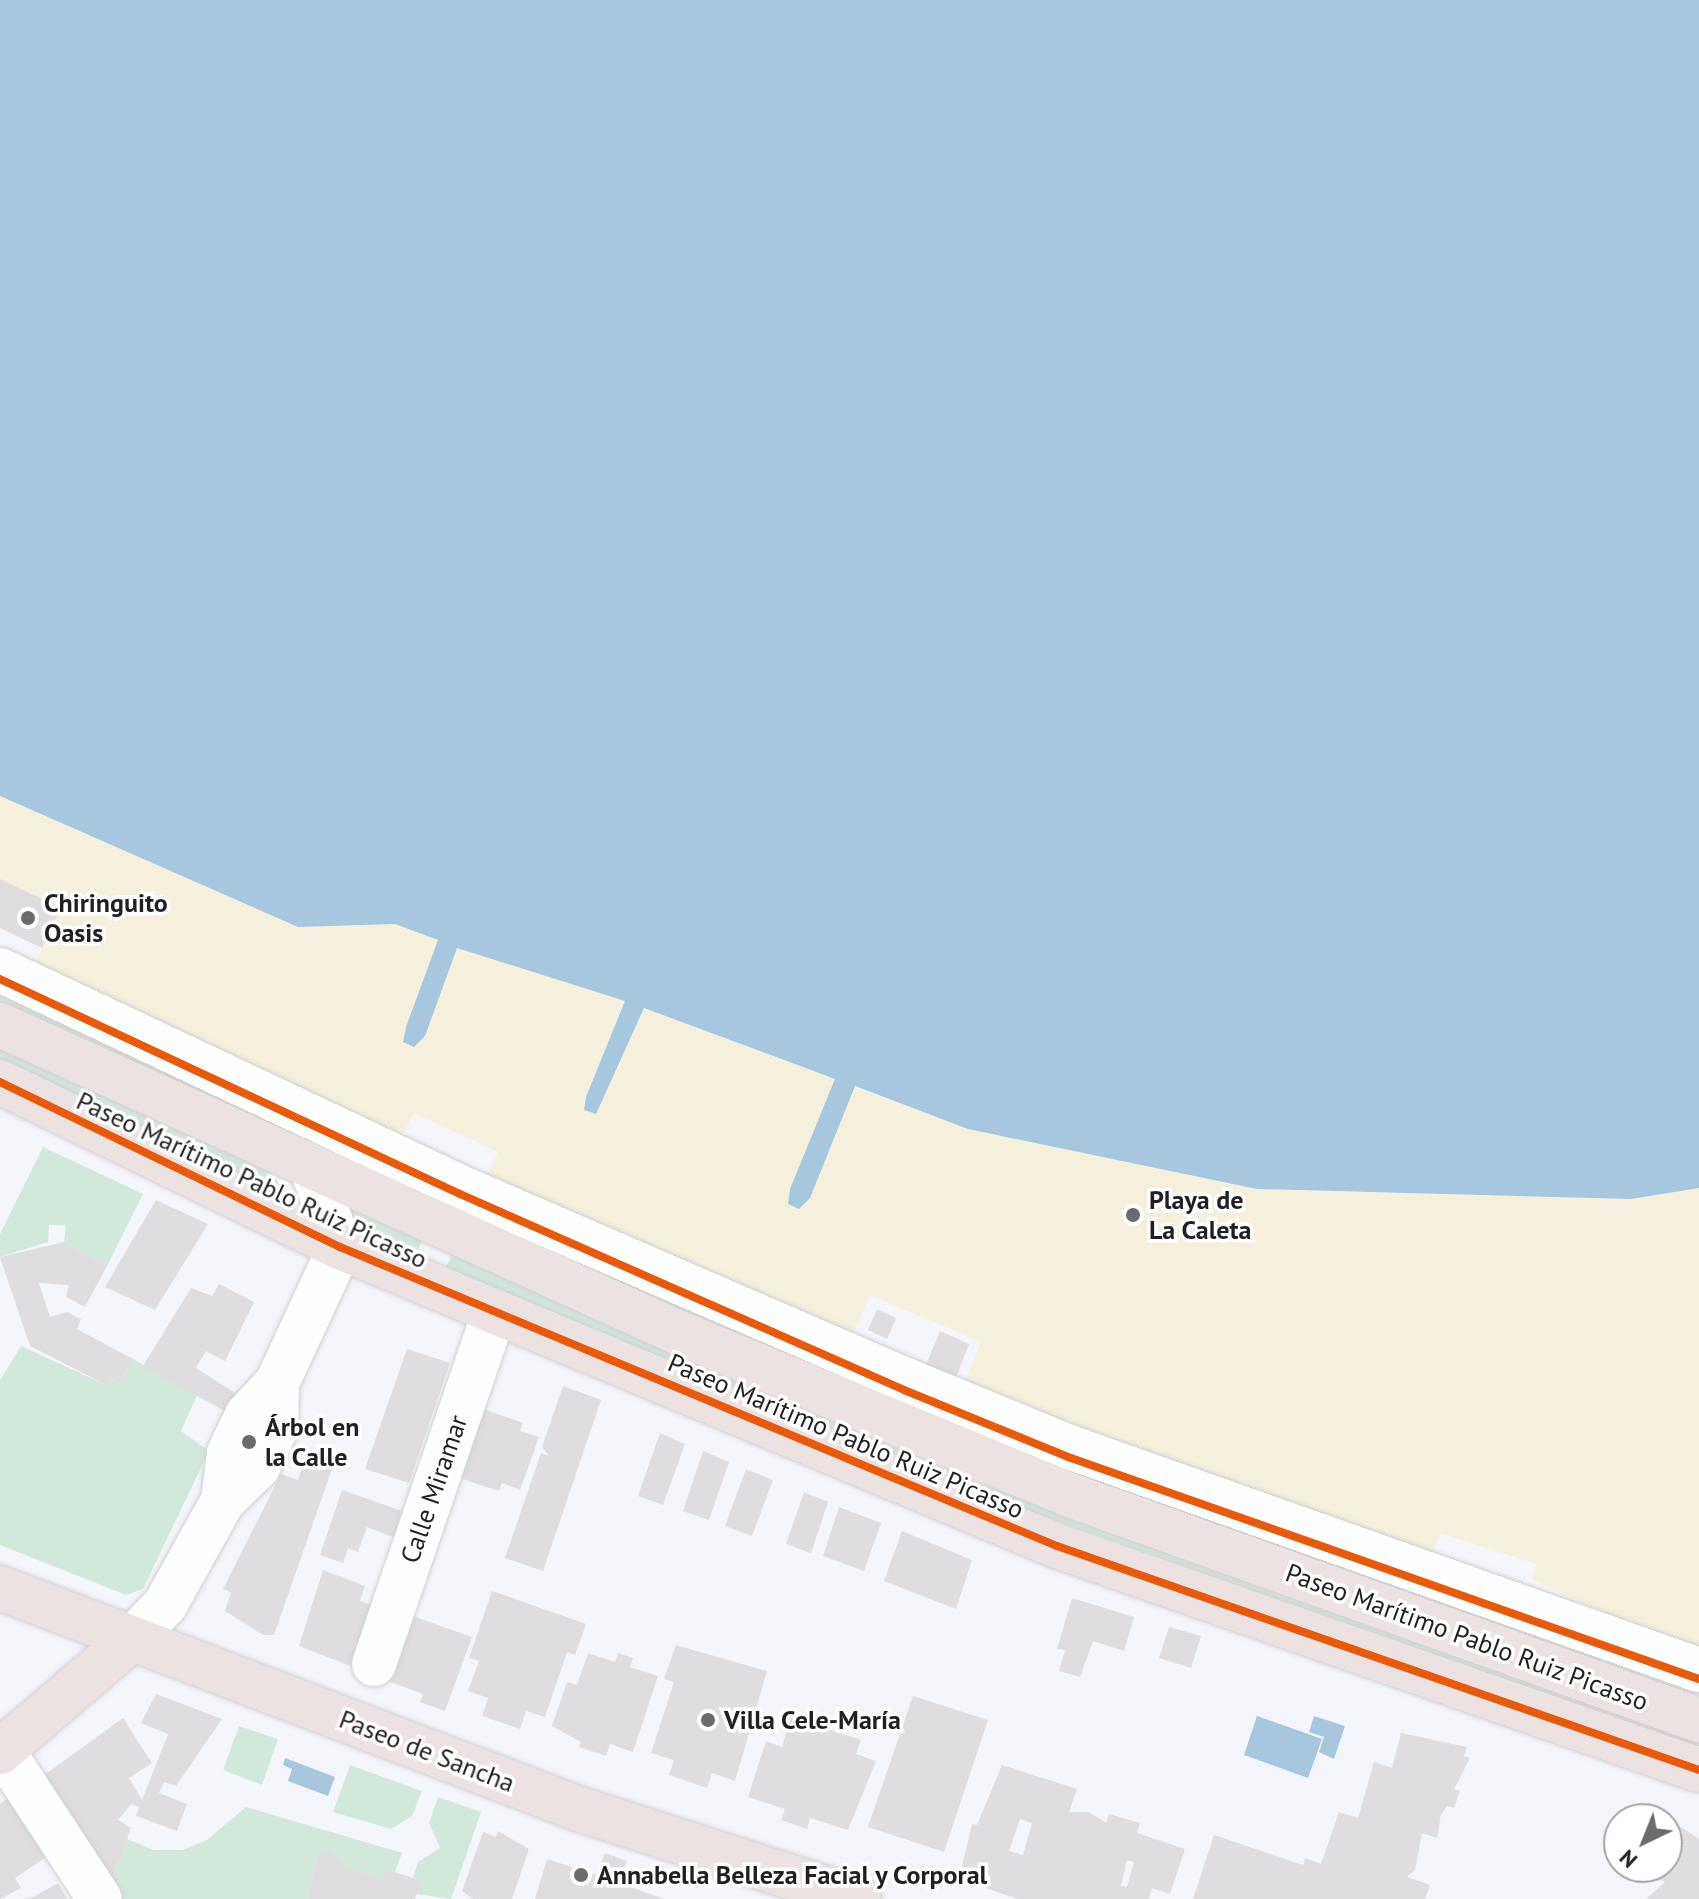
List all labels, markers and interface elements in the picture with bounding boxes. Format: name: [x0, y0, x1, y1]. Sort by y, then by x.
place label: Chiringuito Oasis: [44, 887, 168, 948]
marker: Chiringuito Oasis: [19, 909, 37, 927]
street label: Paseo Marítimo Pablo Ruiz Picasso: [71, 1085, 433, 1275]
place label: Playa de La Caleta: [1149, 1184, 1252, 1246]
marker: Playa de La Caleta: [1124, 1206, 1142, 1224]
street label: Paseo Marítimo Pablo Ruiz Picasso: [663, 1347, 1029, 1525]
place label: Árbol en la Calle: [265, 1411, 359, 1472]
street label: Calle Miramar: [394, 1411, 474, 1567]
marker: Árbol en la Calle: [240, 1433, 258, 1451]
street label: Paseo Marítimo Pablo Ruiz Picasso: [1281, 1557, 1653, 1717]
street label: Paseo de Sancha: [335, 1703, 519, 1799]
place label: Villa Cele-María: [724, 1704, 901, 1736]
marker: Villa Cele-María: [699, 1711, 717, 1729]
north arrow: [1603, 1803, 1683, 1883]
text: N: [1613, 1844, 1643, 1874]
place label: Annabella Belleza Facial y Corporal: [597, 1859, 989, 1891]
marker: Annabella Belleza Facial y Corporal: [572, 1866, 590, 1884]

